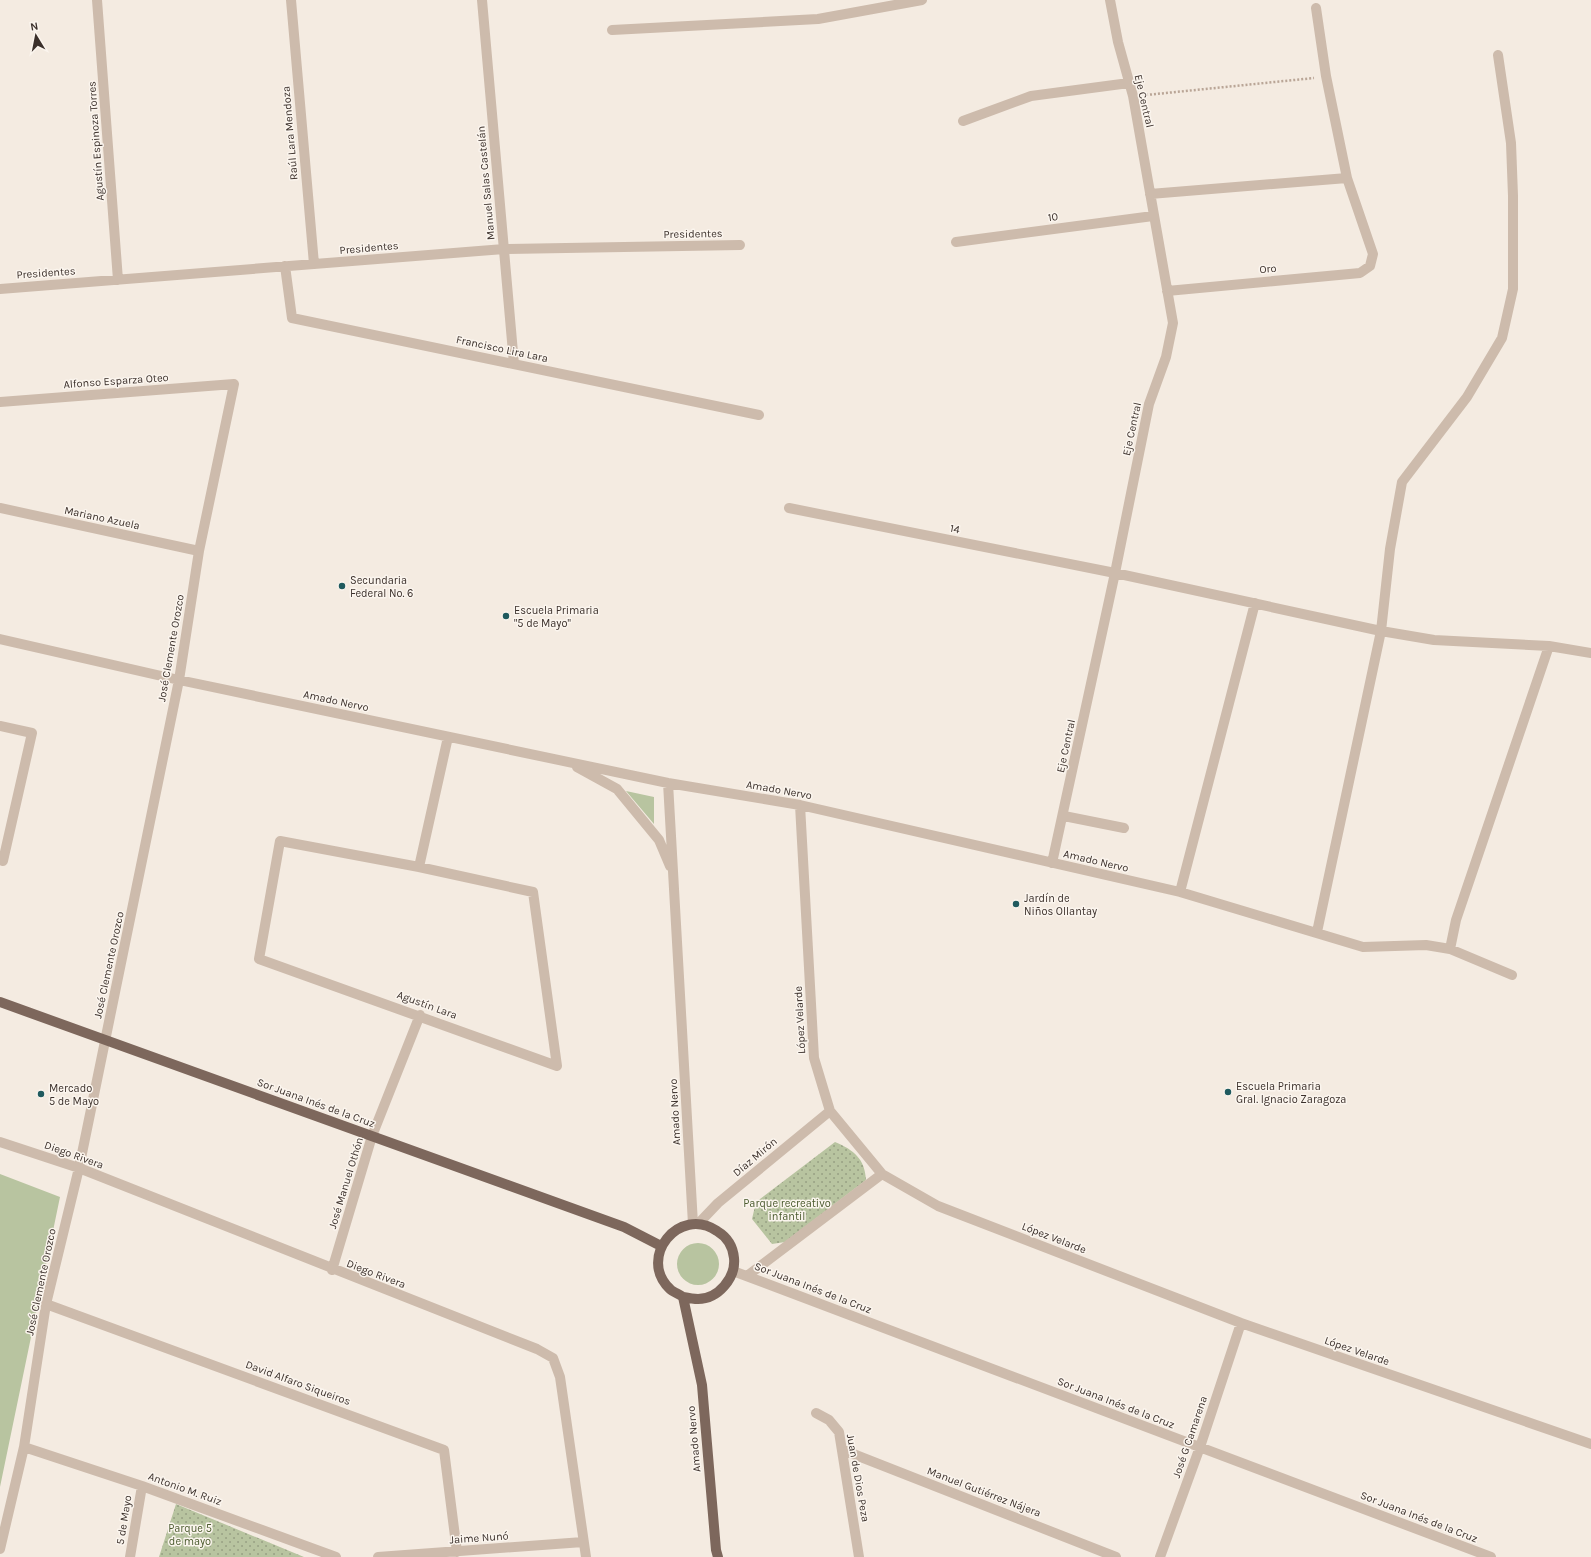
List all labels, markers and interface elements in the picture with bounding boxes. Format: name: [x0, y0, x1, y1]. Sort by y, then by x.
north arrow: [16, 16, 56, 56]
text: N: [29, 20, 39, 34]
street label: Eje Central: [1132, 73, 1156, 129]
street label: Agustín Espinoza Torres: [85, 81, 107, 201]
street label: Raúl Lara Mendoza: [279, 85, 301, 181]
street label: Manuel Salas Castelán: [475, 125, 497, 241]
street label: 10: [1047, 210, 1059, 224]
street label: Presidentes: [663, 227, 723, 241]
street label: Presidentes: [339, 239, 399, 257]
street label: Oro: [1259, 262, 1277, 276]
street label: Presidentes: [16, 264, 76, 282]
street label: Francisco Lira Lara: [455, 333, 549, 365]
street label: Alfonso Esparza Oteo: [63, 371, 169, 391]
street label: Eje Central: [1120, 401, 1144, 457]
street label: Mariano Azuela: [63, 504, 141, 532]
street label: 14: [949, 522, 961, 536]
place label: Secundaria Federal No. 6: [350, 574, 413, 600]
marker: Secundaria Federal No. 6: [337, 581, 347, 591]
street label: José Clemente Orozco: [155, 593, 187, 703]
place label: Escuela Primaria "5 de Mayo": [514, 604, 599, 630]
marker: Escuela Primaria "5 de Mayo": [501, 611, 511, 621]
street label: Amado Nervo: [302, 688, 370, 714]
street label: Eje Central: [1054, 718, 1078, 774]
street label: Amado Nervo: [745, 778, 813, 802]
street label: Amado Nervo: [1062, 847, 1130, 875]
place label: Jardín de Niños Ollantay: [1024, 892, 1097, 918]
marker: Jardín de Niños Ollantay: [1011, 899, 1021, 909]
street label: José Clemente Orozco: [91, 910, 127, 1020]
street label: López Velarde: [792, 985, 808, 1054]
street label: Agustín Lara: [395, 988, 459, 1022]
street label: Sor Juana Inés de la Cruz: [255, 1076, 377, 1130]
street label: Amado Nervo: [667, 1078, 683, 1146]
place label: Escuela Primaria Gral. Ignacio Zaragoza: [1236, 1080, 1346, 1106]
place label: Mercado 5 de Mayo: [49, 1082, 99, 1108]
marker: Escuela Primaria Gral. Ignacio Zaragoza: [1223, 1087, 1233, 1097]
marker: Mercado 5 de Mayo: [36, 1089, 46, 1099]
street label: Díaz Mirón: [730, 1135, 780, 1179]
street label: José Manuel Othón: [326, 1136, 366, 1230]
street label: Diego Rivera: [43, 1138, 105, 1172]
park label: Parque recreativo infantil: [743, 1197, 831, 1223]
street label: López Velarde: [1020, 1220, 1088, 1256]
street label: José Clemente Orozco: [23, 1227, 59, 1337]
street label: Diego Rivera: [345, 1257, 407, 1291]
street label: Sor Juana Inés de la Cruz: [753, 1260, 873, 1316]
street label: López Velarde: [1323, 1334, 1392, 1368]
street label: David Alfaro Siqueiros: [244, 1358, 352, 1408]
street label: Sor Juana Inés de la Cruz: [1056, 1375, 1176, 1431]
street label: José G Camarena: [1170, 1394, 1210, 1480]
street label: Amado Nervo: [685, 1405, 703, 1473]
street label: Juan de Dios Peza: [844, 1433, 872, 1523]
street label: Manuel Gutiérrez Nájera: [925, 1464, 1043, 1520]
street label: Antonio M. Ruiz: [146, 1470, 224, 1508]
street label: Sor Juana Inés de la Cruz: [1359, 1489, 1479, 1545]
street label: 5 de Mayo: [114, 1494, 134, 1546]
park label: Parque 5 de mayo: [168, 1522, 212, 1548]
street label: Jaime Nunó: [449, 1529, 509, 1547]

